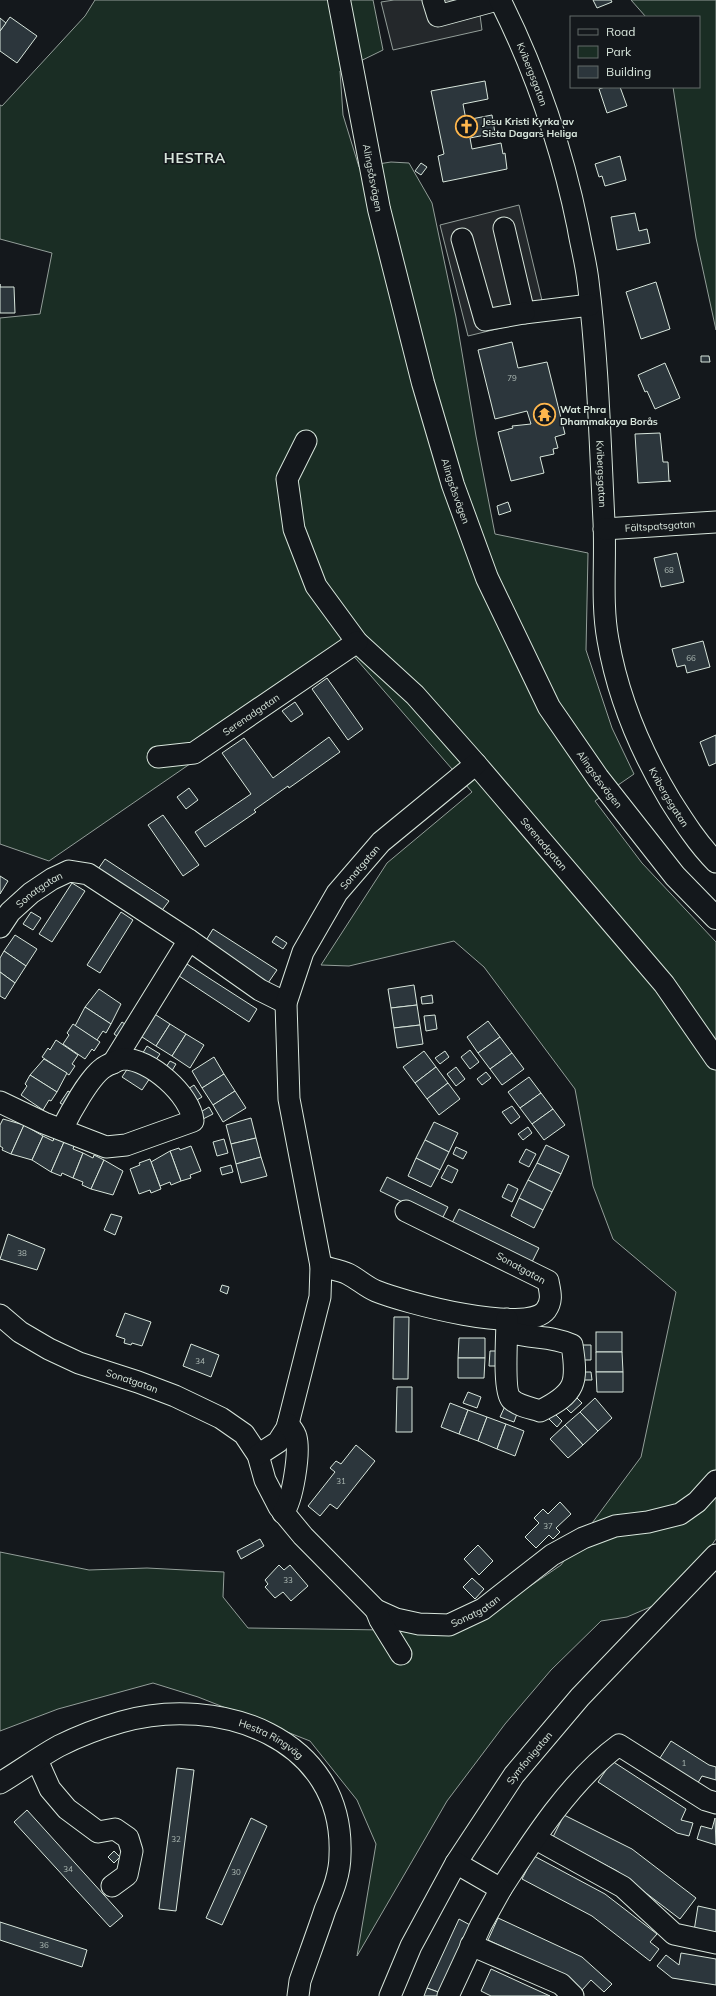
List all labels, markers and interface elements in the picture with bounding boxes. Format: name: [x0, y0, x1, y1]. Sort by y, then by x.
legend: [570, 16, 700, 88]
text: Road: [606, 24, 635, 39]
street label: Kvibergsgatan: [514, 40, 551, 108]
text: Park: [606, 44, 632, 59]
text: Building: [606, 64, 651, 79]
church icon: Jesu Kristi Kyrka av Sista Dagars Heliga: [453, 114, 479, 140]
place label: Jesu Kristi Kyrka av Sista Dagars Heliga: [482, 115, 577, 140]
street label: Alingsåsvägen: [360, 143, 386, 213]
district label: HESTRA: [164, 149, 226, 167]
house number: 79: [507, 373, 517, 383]
temple icon: Wat Phra Dhammakaya Borås: [531, 402, 557, 428]
place label: Wat Phra Dhammakaya Borås: [560, 403, 658, 428]
street label: Kvibergsgatan: [594, 440, 610, 508]
street label: Alingsåsvägen: [439, 456, 473, 526]
street label: Fältspatsgatan: [624, 517, 696, 534]
house number: 68: [664, 565, 674, 575]
house number: 66: [686, 653, 696, 663]
street label: Serenadgatan: [220, 690, 282, 738]
street label: Alingsåsvägen: [574, 748, 626, 811]
street label: Kvibergsgatan: [646, 765, 692, 829]
street label: Serenadgatan: [518, 814, 571, 873]
street label: Sonatgatan: [337, 842, 382, 892]
street label: Sonatgatan: [13, 868, 65, 910]
house number: 38: [17, 1248, 27, 1258]
street label: Sonatgatan: [494, 1249, 548, 1287]
house number: 34: [195, 1356, 205, 1366]
street label: Sonatgatan: [104, 1366, 160, 1396]
house number: 31: [336, 1476, 346, 1486]
house number: 37: [543, 1521, 553, 1531]
house number: 33: [283, 1575, 293, 1585]
street label: Sonatgatan: [448, 1592, 503, 1630]
street label: Hestra Ringväg: [237, 1716, 306, 1762]
street label: Symfonigatan: [503, 1728, 555, 1787]
house number: 1: [682, 1758, 687, 1768]
house number: 32: [171, 1834, 181, 1844]
house number: 34: [63, 1864, 73, 1874]
house number: 30: [231, 1867, 241, 1877]
house number: 36: [39, 1940, 49, 1950]

